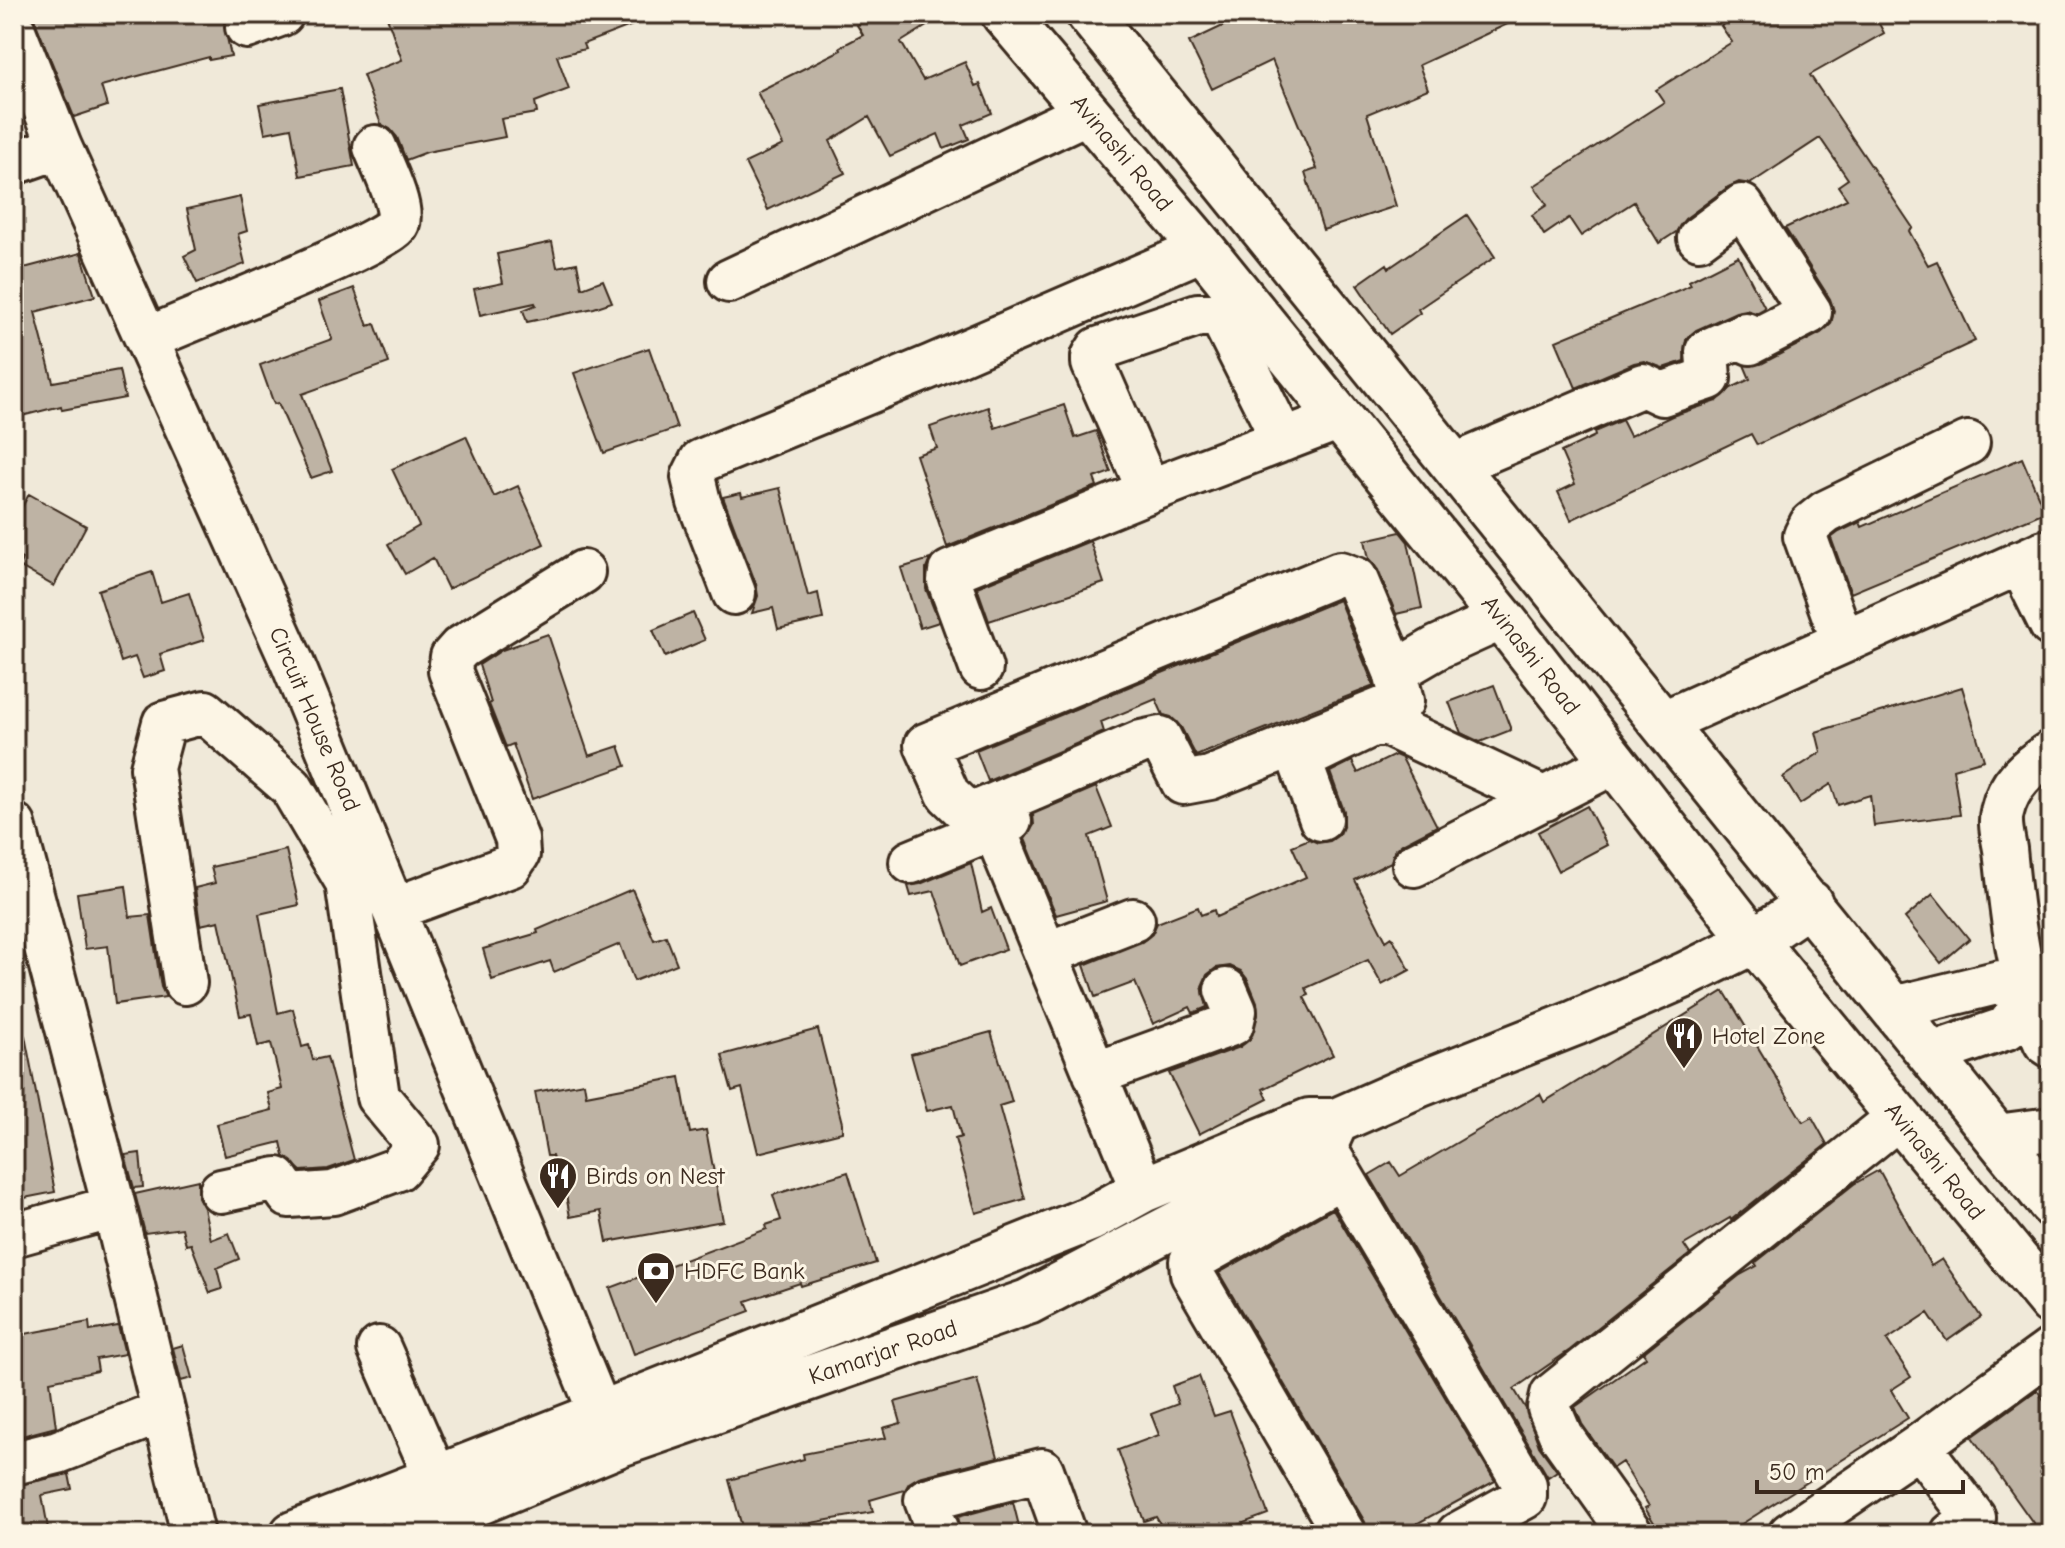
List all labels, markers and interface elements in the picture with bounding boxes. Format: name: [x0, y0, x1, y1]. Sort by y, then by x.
street label: Avinashi Road: [1065, 89, 1179, 217]
street label: Avinashi Road: [1476, 590, 1586, 720]
street label: Circuit House Road: [264, 623, 366, 815]
restaurant icon: Hotel Zone: [1663, 1015, 1705, 1070]
place label: Hotel Zone: [1712, 1022, 1825, 1050]
street label: Avinashi Road: [1879, 1097, 1991, 1225]
restaurant icon: Birds on Nest: [537, 1155, 579, 1210]
place label: Birds on Nest: [586, 1162, 726, 1190]
bank icon: HDFC Bank: [635, 1250, 677, 1305]
place label: HDFC Bank: [684, 1257, 805, 1285]
street label: Kamarjar Road: [805, 1314, 961, 1390]
scale bar: [1757, 1444, 1963, 1494]
text: 50 m: [1769, 1458, 1825, 1486]

